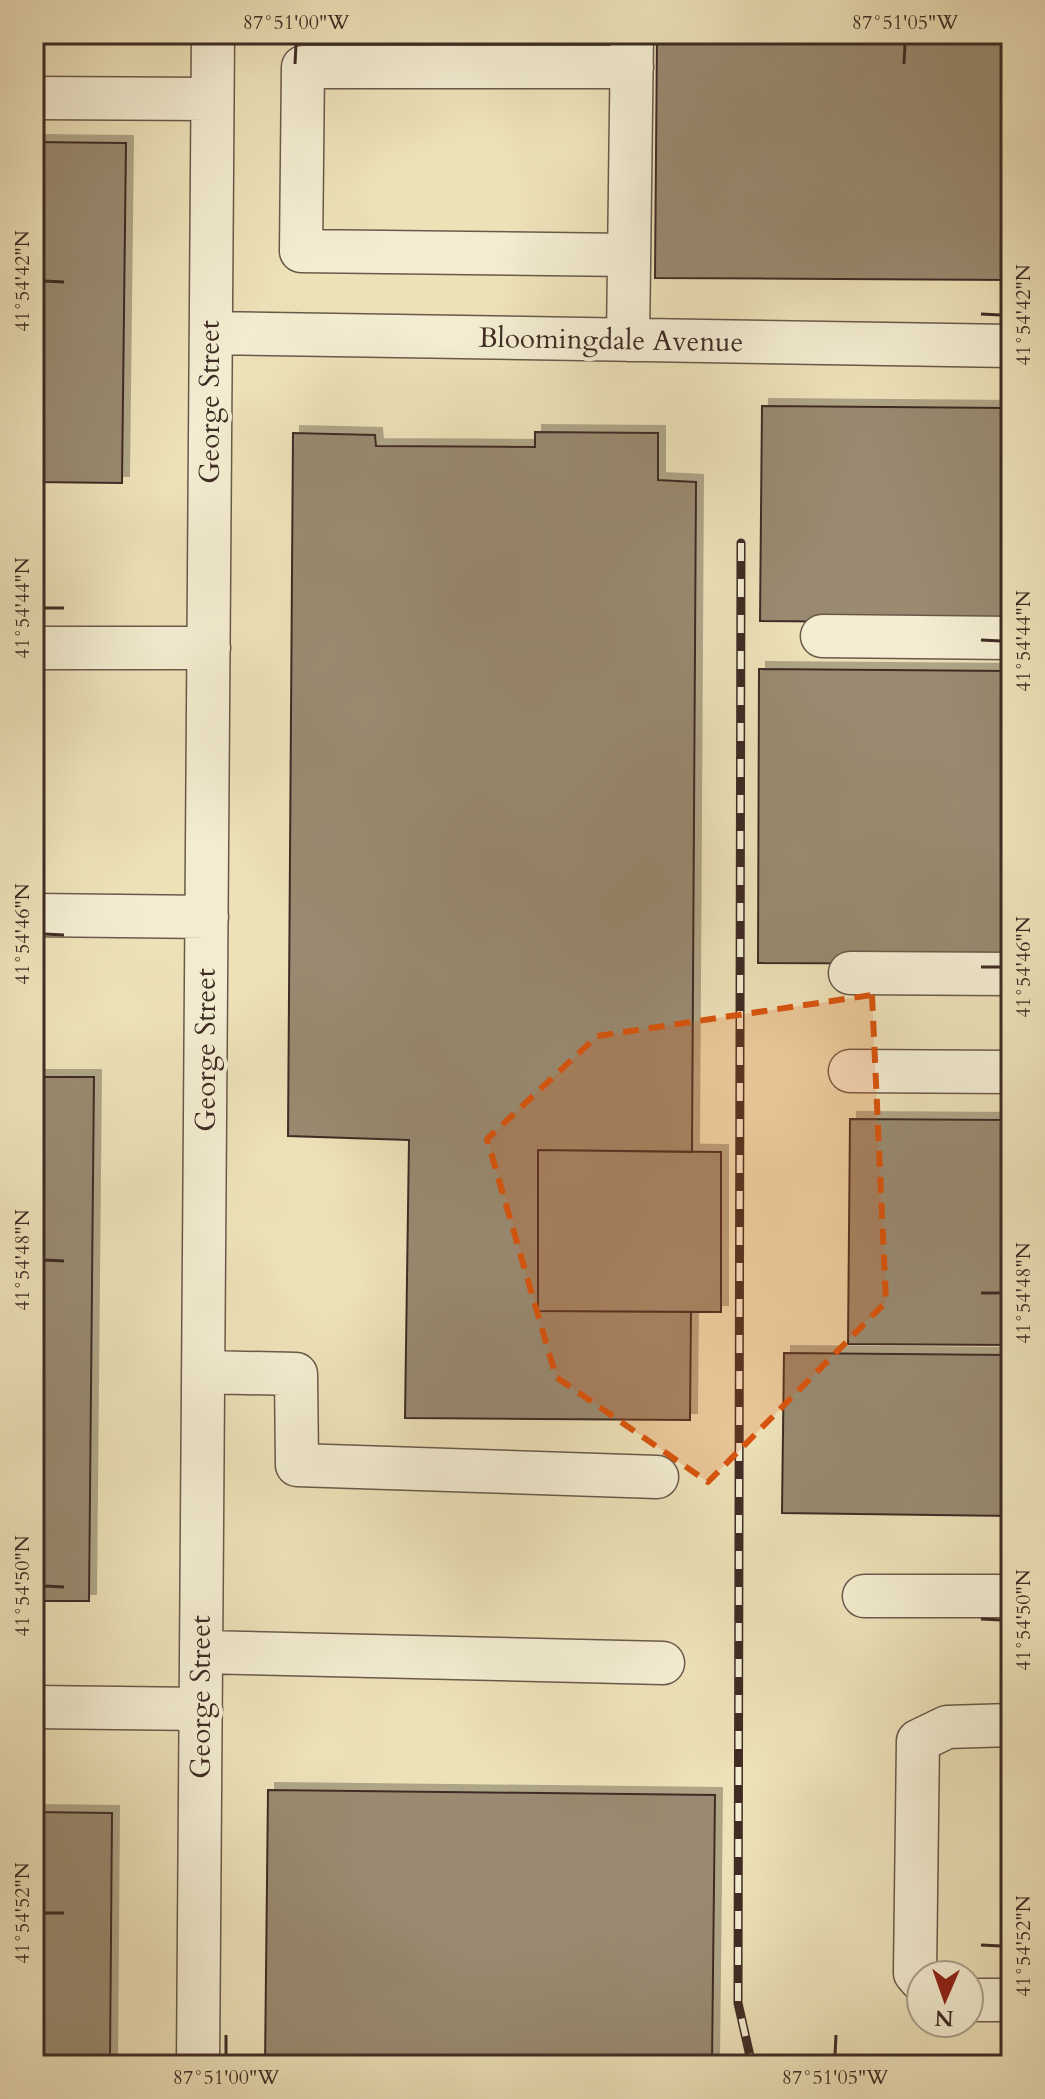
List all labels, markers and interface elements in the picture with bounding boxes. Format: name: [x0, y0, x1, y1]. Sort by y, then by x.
text: 87°51'00"W: [243, 9, 350, 36]
text: 87°51'05"W: [852, 9, 959, 36]
text: 41°54'42"N: [9, 230, 36, 332]
text: 41°54'42"N: [1010, 264, 1037, 366]
street label: Bloomingdale Avenue: [478, 319, 744, 361]
street label: George Street: [191, 320, 229, 484]
text: 41°54'44"N: [9, 557, 36, 659]
text: 41°54'44"N: [1010, 590, 1037, 692]
text: 41°54'46"N: [9, 883, 36, 985]
text: 41°54'46"N: [1010, 916, 1037, 1018]
street label: George Street: [187, 968, 225, 1132]
text: 41°54'48"N: [9, 1209, 36, 1311]
text: 41°54'48"N: [1010, 1242, 1037, 1344]
text: 41°54'50"N: [9, 1535, 36, 1637]
text: 41°54'50"N: [1010, 1569, 1037, 1671]
street label: George Street: [182, 1615, 220, 1779]
text: 41°54'52"N: [9, 1862, 36, 1964]
text: 41°54'52"N: [1010, 1895, 1037, 1997]
north arrow: [905, 1959, 985, 2039]
text: N: [934, 2003, 954, 2033]
text: 87°51'00"W: [173, 2064, 280, 2091]
text: 87°51'05"W: [782, 2064, 889, 2091]

